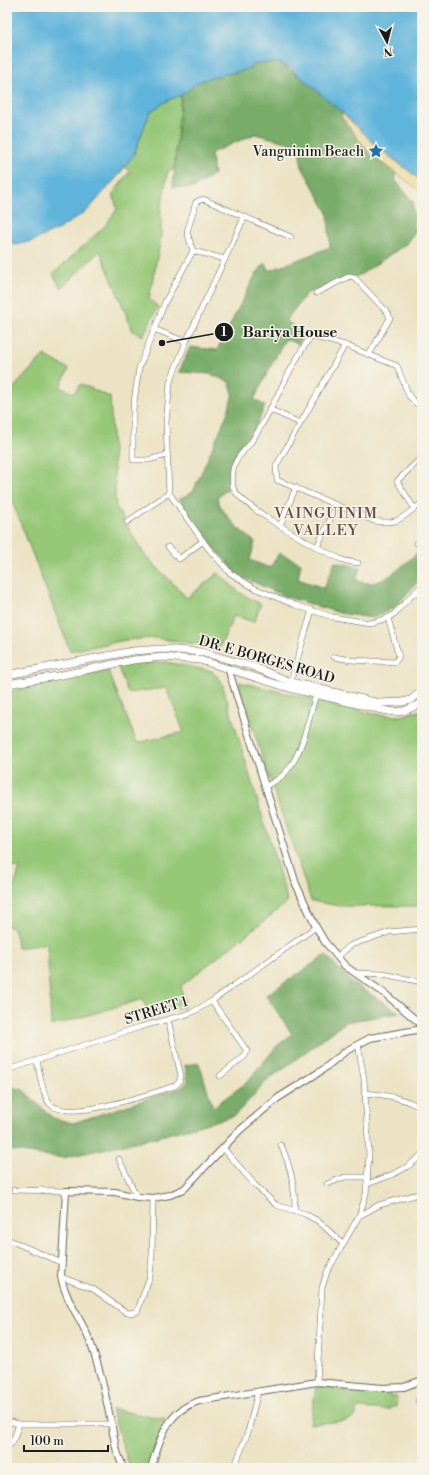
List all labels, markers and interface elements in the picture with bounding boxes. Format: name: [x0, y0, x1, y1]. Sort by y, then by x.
north arrow: [367, 22, 407, 62]
text: N: [383, 43, 393, 58]
place icon: Vanguinim Beach: [367, 142, 385, 160]
place label: Vanguinim Beach: [251, 143, 365, 161]
callout: Bariya House: [214, 319, 345, 346]
text: Bariya House: [243, 323, 337, 342]
text: 1: [221, 325, 227, 340]
district label: VAINGUINIM VALLEY: [273, 504, 378, 540]
street label: DR. E BORGES ROAD: [197, 632, 337, 688]
street label: STREET 1: [122, 993, 190, 1029]
scale bar: [24, 1427, 108, 1453]
text: 100 m: [30, 1434, 64, 1449]

